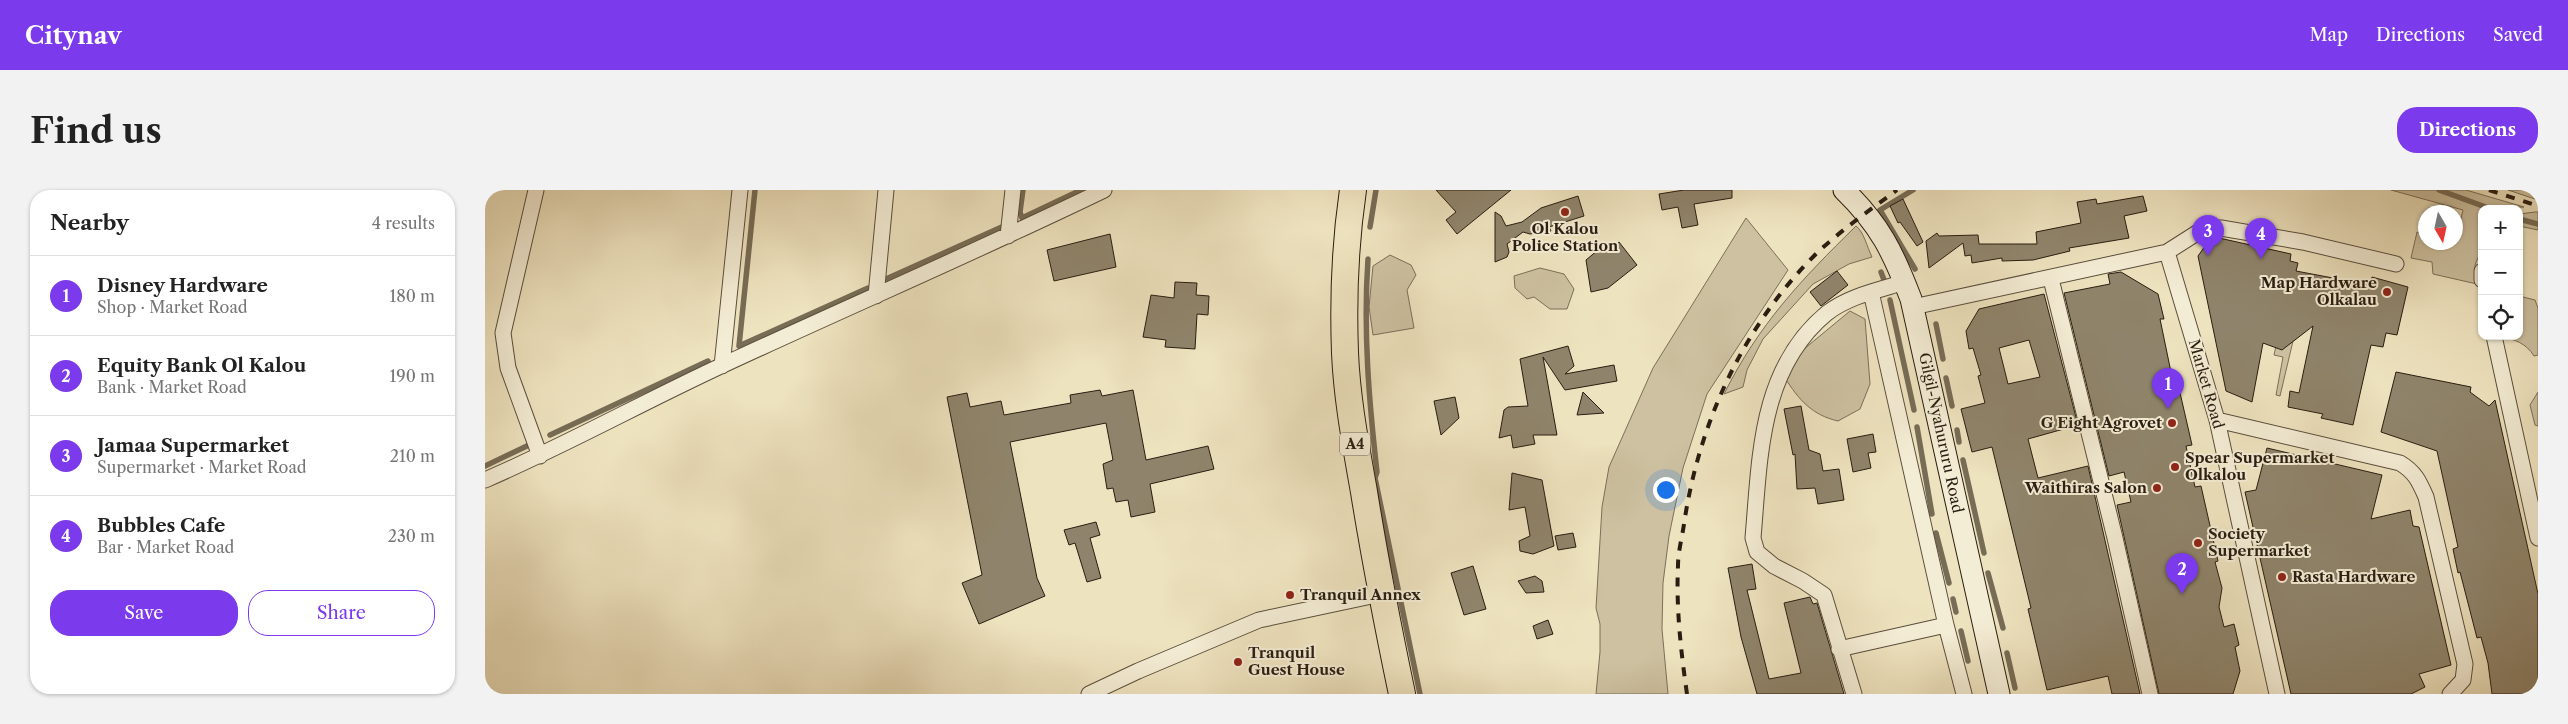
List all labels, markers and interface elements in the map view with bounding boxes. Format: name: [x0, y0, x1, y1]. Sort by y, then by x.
text: Citynav: [25, 21, 122, 50]
text: Map: [2309, 24, 2348, 46]
text: Directions: [2376, 24, 2465, 46]
text: Saved: [2493, 24, 2543, 46]
button: Directions: [2397, 107, 2538, 153]
text: Find us: [30, 109, 162, 152]
north arrow: [2418, 205, 2463, 250]
map controls: [2478, 205, 2523, 340]
button: +: [2478, 205, 2523, 250]
marker: Ol Kalou Police Station: [1559, 206, 1571, 218]
text: Nearby: [50, 210, 129, 235]
text: 4 results: [372, 213, 435, 233]
pin: 3: [2192, 215, 2224, 256]
pin: 4: [2245, 218, 2277, 259]
place label: Ol Kalou Police Station: [1512, 219, 1619, 255]
button: −: [2478, 250, 2523, 295]
place label: Map Hardware Olkalau: [2261, 273, 2377, 309]
text: Disney Hardware: [97, 274, 268, 297]
text: 1: [62, 286, 70, 306]
text: 180 m: [389, 286, 435, 306]
marker: Map Hardware Olkalau: [2381, 286, 2393, 298]
button: locate: [2478, 295, 2523, 340]
text: Shop · Market Road: [97, 297, 248, 317]
street label: Market Road: [2185, 337, 2228, 431]
street label: Gilgil-Nyahururu Road: [1915, 351, 1968, 515]
text: Equity Bank Ol Kalou: [97, 354, 306, 377]
text: 2: [61, 366, 71, 386]
text: 190 m: [390, 366, 435, 386]
pin: 1: [2152, 368, 2184, 409]
text: Bank · Market Road: [97, 377, 247, 397]
place label: G Eight Agrovet: [2041, 413, 2162, 432]
marker: G Eight Agrovet: [2166, 417, 2178, 429]
road number: A4: [1340, 432, 1370, 456]
text: Jamaa Supermarket: [97, 434, 289, 457]
text: 3: [61, 446, 71, 466]
text: 210 m: [390, 446, 435, 466]
place label: Spear Supermarket Olkalou: [2185, 448, 2335, 484]
text: Supermarket · Market Road: [97, 457, 307, 477]
marker: Spear Supermarket Olkalou: [2169, 461, 2181, 473]
your location: [1653, 477, 1679, 503]
place label: Waithiras Salon: [2024, 478, 2148, 497]
marker: Waithiras Salon: [2151, 482, 2163, 494]
text: Bubbles Cafe: [97, 514, 225, 537]
place label: Society Supermarket: [2208, 524, 2309, 560]
text: 4: [61, 526, 71, 546]
text: 230 m: [388, 526, 435, 546]
text: Bar · Market Road: [97, 537, 234, 557]
marker: Society Supermarket: [2192, 537, 2204, 549]
pin: 2: [2166, 553, 2198, 594]
place label: Rasta Hardware: [2292, 567, 2415, 586]
marker: Rasta Hardware: [2276, 571, 2288, 583]
place label: Tranquil Annex: [1300, 585, 1421, 604]
marker: Tranquil Annex: [1284, 589, 1296, 601]
button: Save: [50, 590, 238, 636]
button: Share: [248, 590, 435, 636]
place label: Tranquil Guest House: [1248, 643, 1345, 679]
marker: Tranquil Guest House: [1232, 656, 1244, 668]

